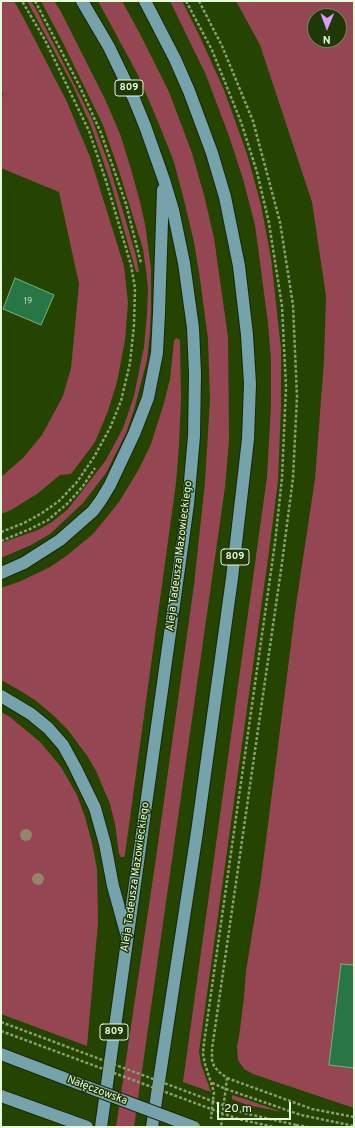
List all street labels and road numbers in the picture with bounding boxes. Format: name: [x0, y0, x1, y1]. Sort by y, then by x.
road number: 809: [115, 80, 143, 96]
street label: Aleja Tadeusza Mazowieckiego: [164, 480, 196, 632]
road number: 809: [221, 549, 249, 565]
street label: Aleja Tadeusza Mazowieckiego: [119, 801, 153, 953]
road number: 809: [100, 1024, 128, 1040]
street label: Nałęczowska: [65, 1073, 129, 1109]

